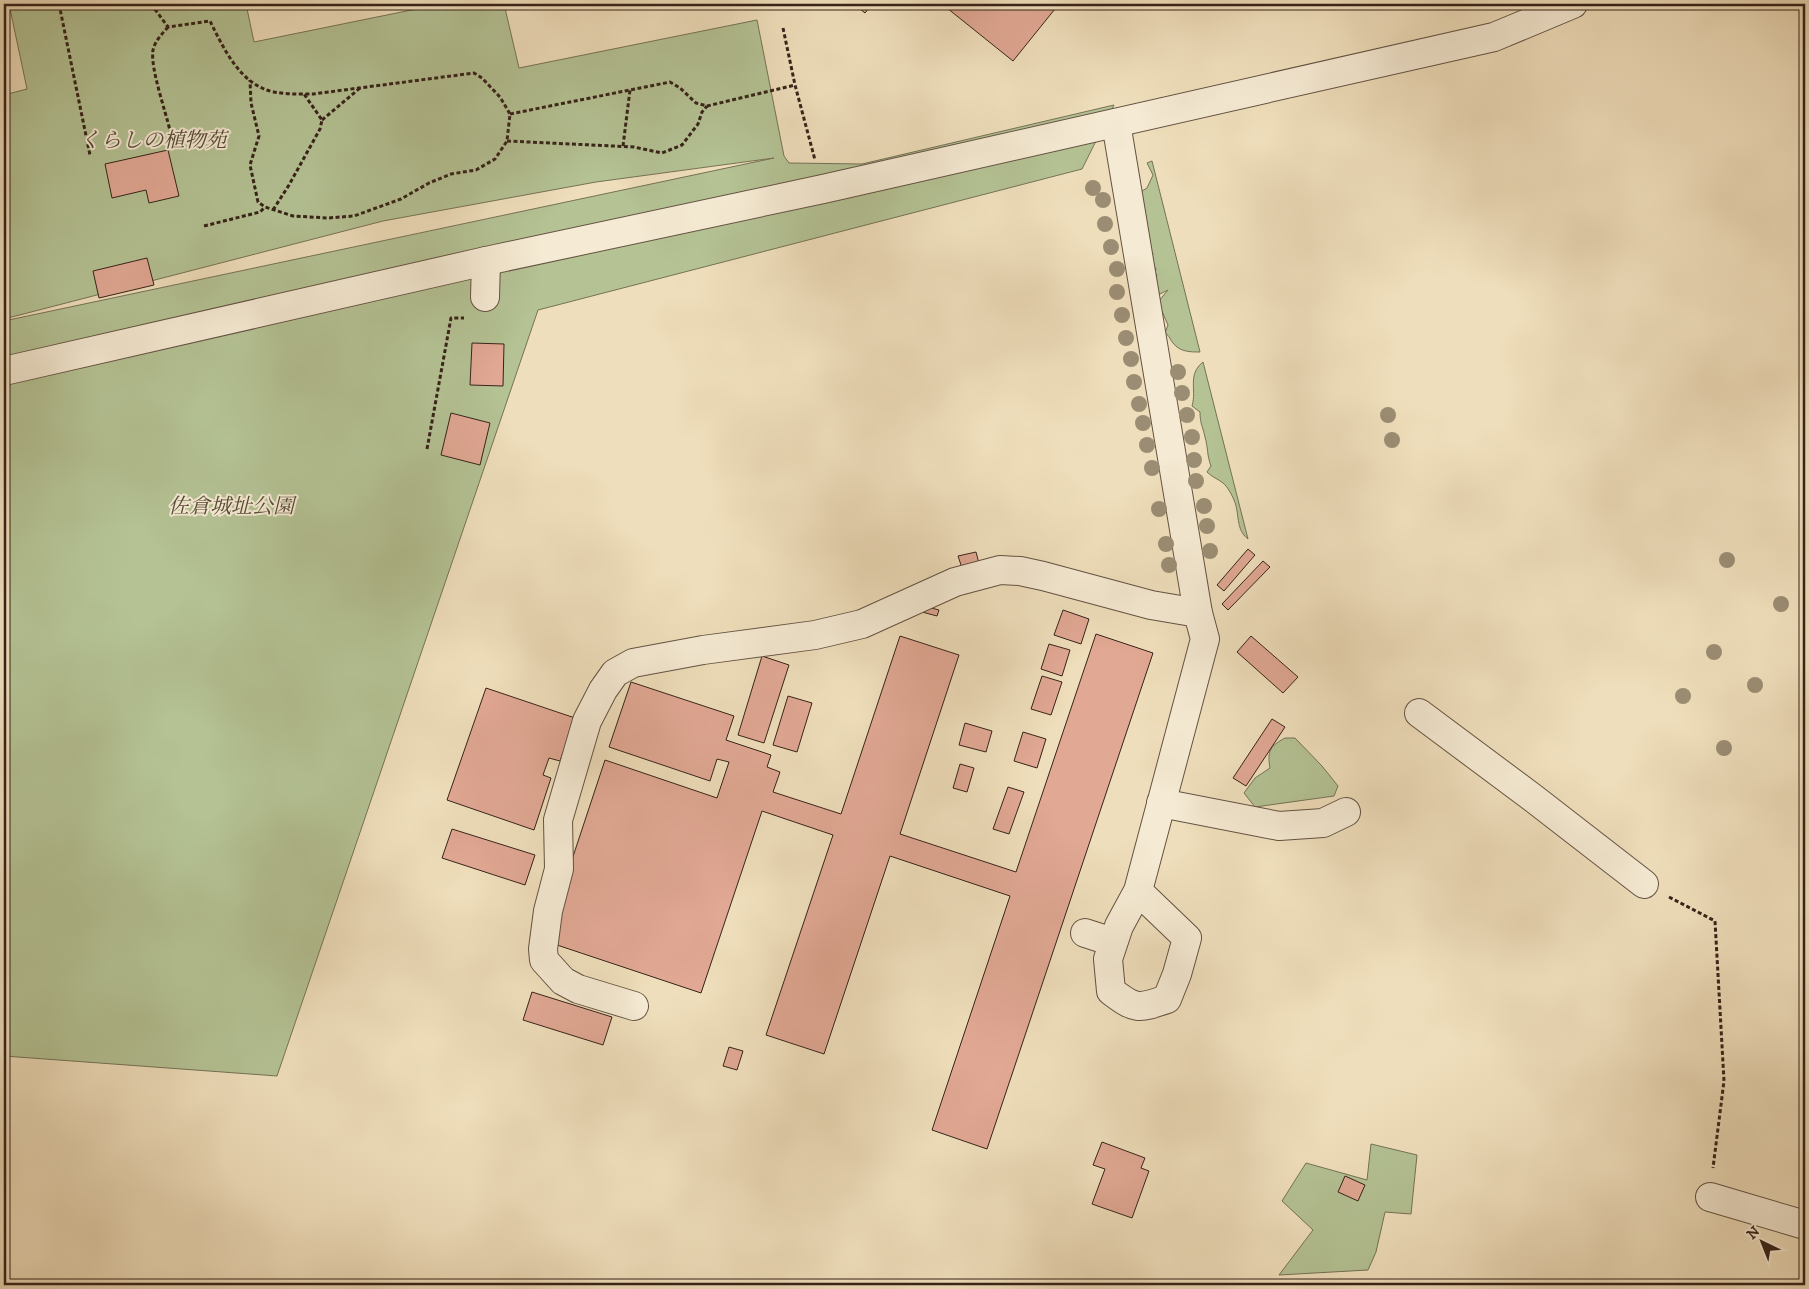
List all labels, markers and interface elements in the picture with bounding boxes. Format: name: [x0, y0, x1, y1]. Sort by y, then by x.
park label: くらしの植物苑: [80, 128, 229, 154]
park label: 佐倉城址公園: [168, 494, 297, 520]
north arrow: [1736, 1216, 1786, 1266]
text: N: [1743, 1222, 1765, 1244]

